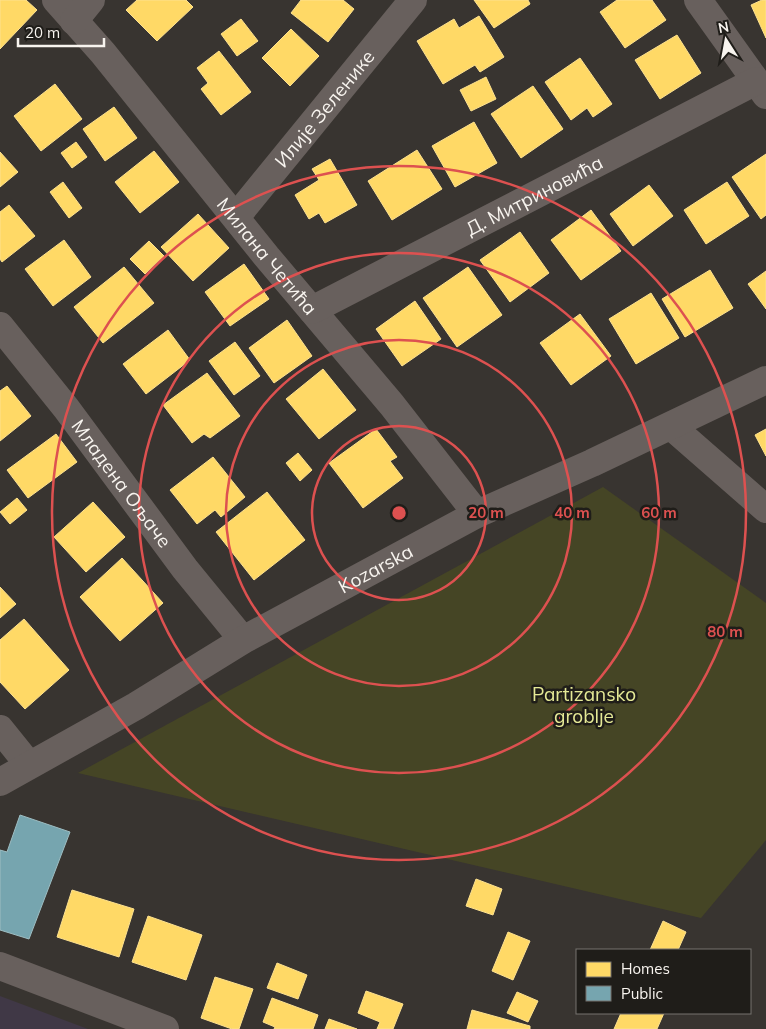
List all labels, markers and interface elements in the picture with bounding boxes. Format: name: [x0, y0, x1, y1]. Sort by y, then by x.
scale bar: [18, 15, 104, 47]
north arrow: [701, 15, 751, 65]
text: N: [717, 17, 730, 37]
text: 20 m: [25, 23, 60, 42]
street label: Илије Зеленике: [269, 45, 380, 172]
street label: Д. Митриновића: [462, 150, 607, 241]
street label: Милана Четића: [212, 193, 323, 320]
street label: Младена Ољаче: [66, 415, 177, 552]
text: 20 m: [468, 503, 504, 522]
text: 40 m: [554, 503, 590, 522]
text: 60 m: [641, 503, 677, 522]
centre of rings: [390, 504, 408, 522]
street label: Kozarska: [334, 539, 417, 598]
text: 80 m: [707, 622, 743, 641]
park label: Partizansko groblje: [532, 682, 636, 728]
legend: [576, 949, 751, 1014]
text: Homes: [621, 959, 670, 978]
text: Public: [621, 984, 663, 1003]

